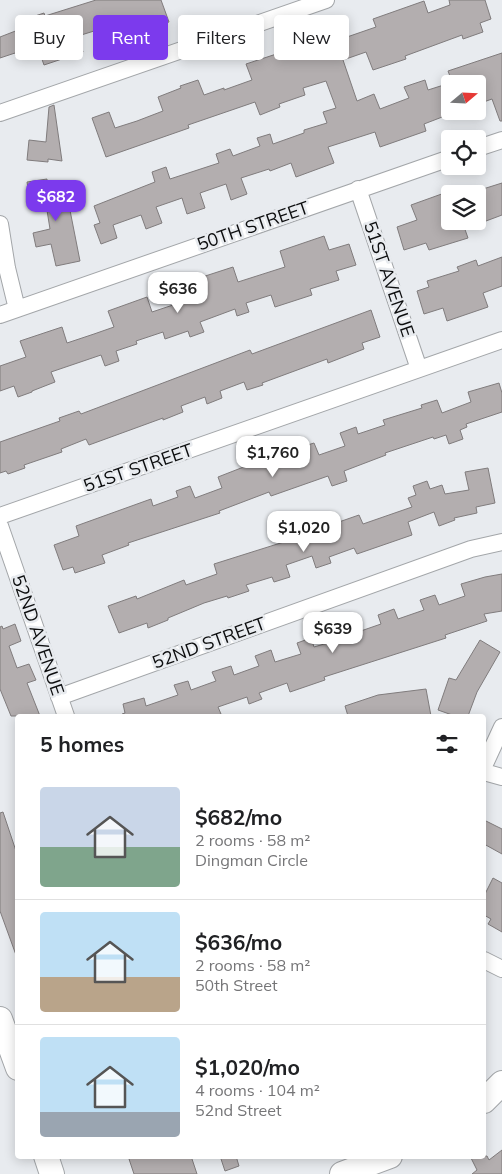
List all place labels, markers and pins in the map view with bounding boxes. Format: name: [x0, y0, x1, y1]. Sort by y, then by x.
pin: $682: [26, 180, 86, 222]
pin: $636: [148, 272, 208, 314]
pin: $1,760: [232, 436, 314, 478]
pin: $1,020: [263, 510, 345, 553]
pin: $639: [303, 612, 363, 654]

